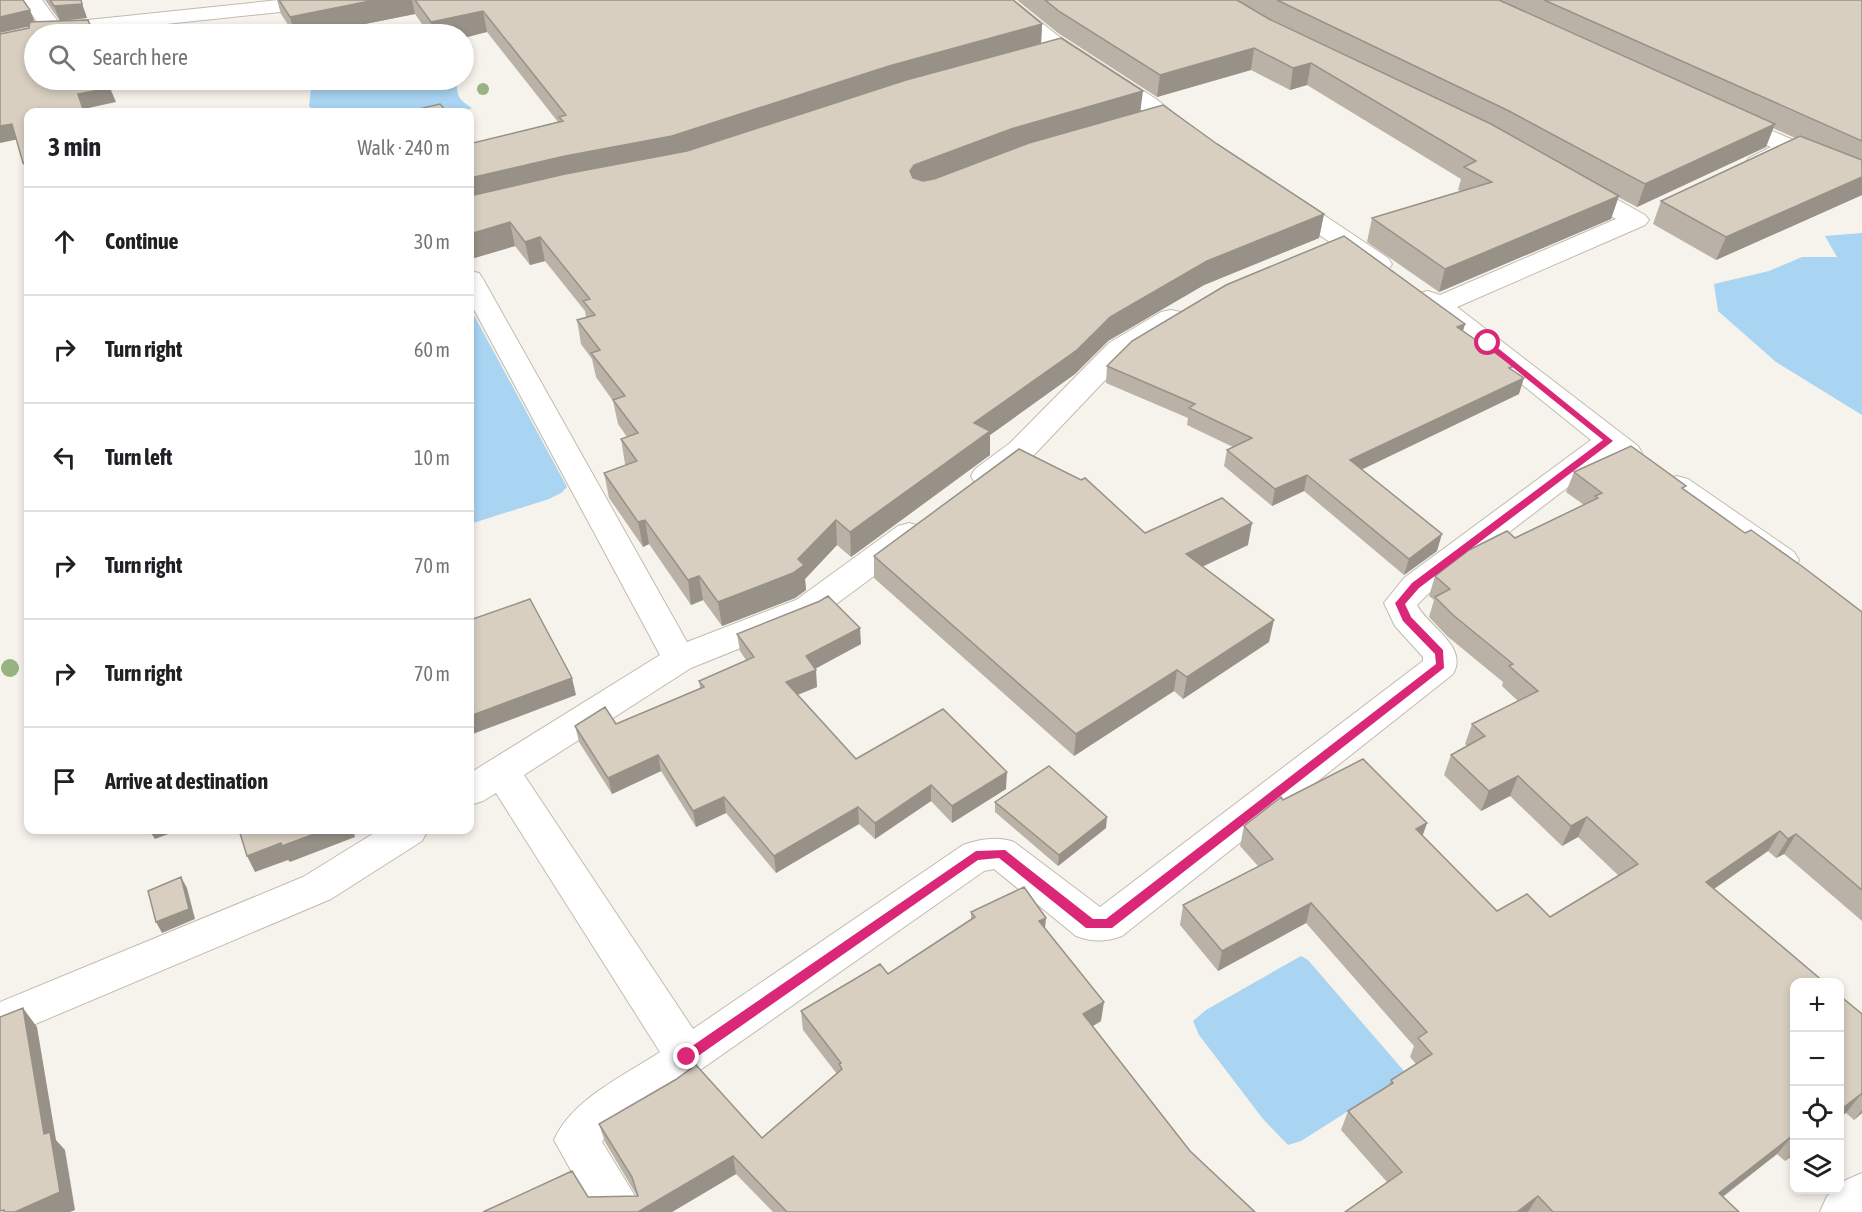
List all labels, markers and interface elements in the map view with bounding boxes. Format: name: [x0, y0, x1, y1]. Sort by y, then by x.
search box: [24, 24, 474, 90]
icon: search: [45, 41, 78, 74]
text: Search here: [93, 44, 188, 70]
text: 3 min: [48, 132, 101, 162]
text: Walk · 240 m: [358, 136, 450, 159]
icon: ahead: [48, 225, 81, 258]
text: Continue: [105, 228, 179, 254]
text: 30 m: [414, 230, 450, 253]
route start: [1474, 329, 1500, 355]
icon: right: [48, 333, 81, 366]
text: Turn right: [105, 336, 182, 362]
text: 60 m: [414, 338, 450, 361]
icon: left: [48, 441, 81, 474]
text: Turn left: [105, 444, 172, 470]
text: 10 m: [414, 446, 450, 469]
icon: right: [48, 549, 81, 582]
text: Turn right: [105, 552, 182, 578]
text: 70 m: [414, 554, 450, 577]
icon: right: [48, 657, 81, 690]
text: Turn right: [105, 660, 182, 686]
text: 70 m: [414, 662, 450, 685]
icon: arrive: [48, 765, 81, 798]
text: Arrive at destination: [105, 768, 268, 794]
map controls: [1790, 978, 1844, 1194]
button: +: [1790, 978, 1844, 1032]
button: −: [1790, 1032, 1844, 1086]
route end: [673, 1043, 699, 1069]
button: locate: [1790, 1086, 1844, 1140]
button: layers: [1790, 1140, 1844, 1194]

